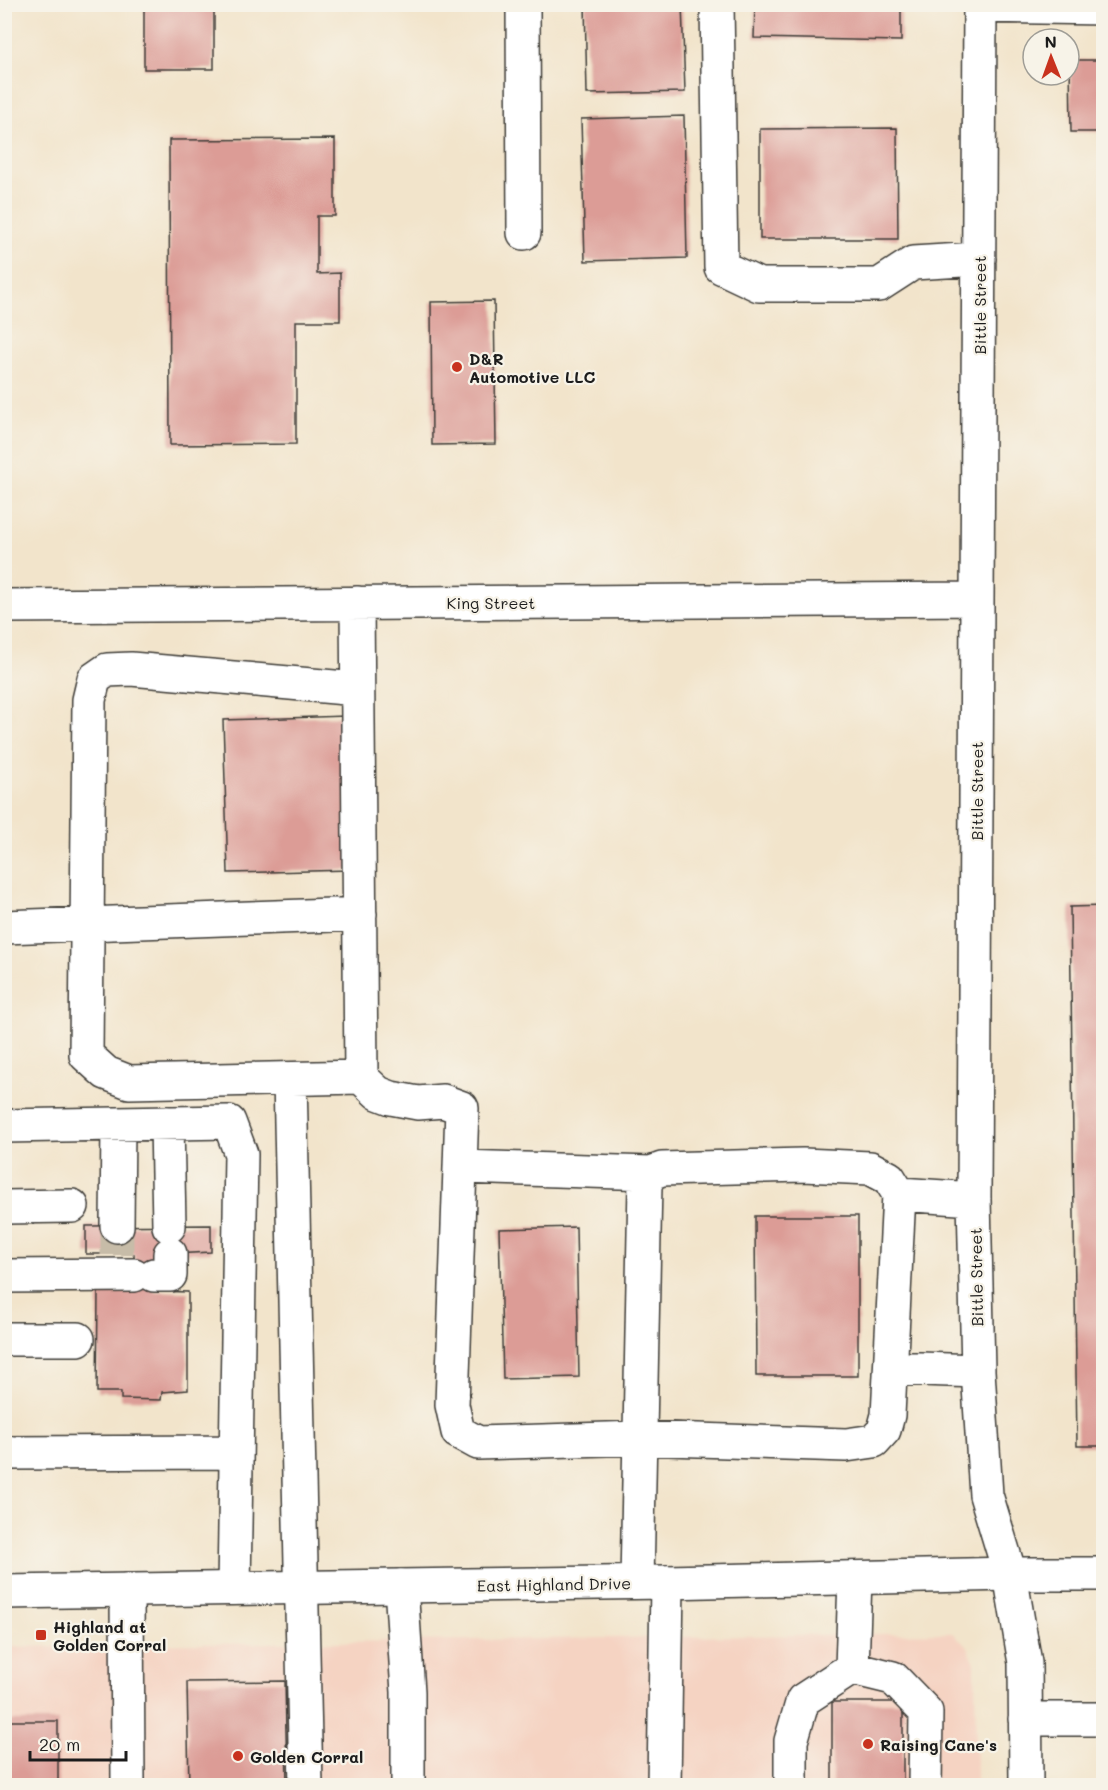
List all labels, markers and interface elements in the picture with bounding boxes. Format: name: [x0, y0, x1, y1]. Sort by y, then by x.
north arrow: [1021, 27, 1081, 87]
text: N: [1044, 31, 1057, 52]
street label: Bittle Street: [969, 256, 990, 354]
place label: D&R Automotive LLC: [469, 348, 596, 387]
marker: D&R Automotive LLC: [450, 360, 464, 374]
street label: King Street: [447, 592, 535, 613]
street label: Bittle Street: [966, 742, 987, 840]
street label: Bittle Street: [965, 1227, 987, 1327]
street label: East Highland Drive: [477, 1572, 631, 1596]
place label: Highland at Golden Corral: [53, 1616, 166, 1655]
marker: Highland at Golden Corral: [34, 1628, 48, 1642]
scale bar: [30, 1724, 126, 1762]
text: 20 m: [39, 1732, 80, 1756]
place label: Raising Cane's: [880, 1734, 997, 1755]
marker: Raising Cane's: [861, 1737, 875, 1751]
place label: Golden Corral: [250, 1746, 363, 1767]
marker: Golden Corral: [231, 1749, 245, 1763]

